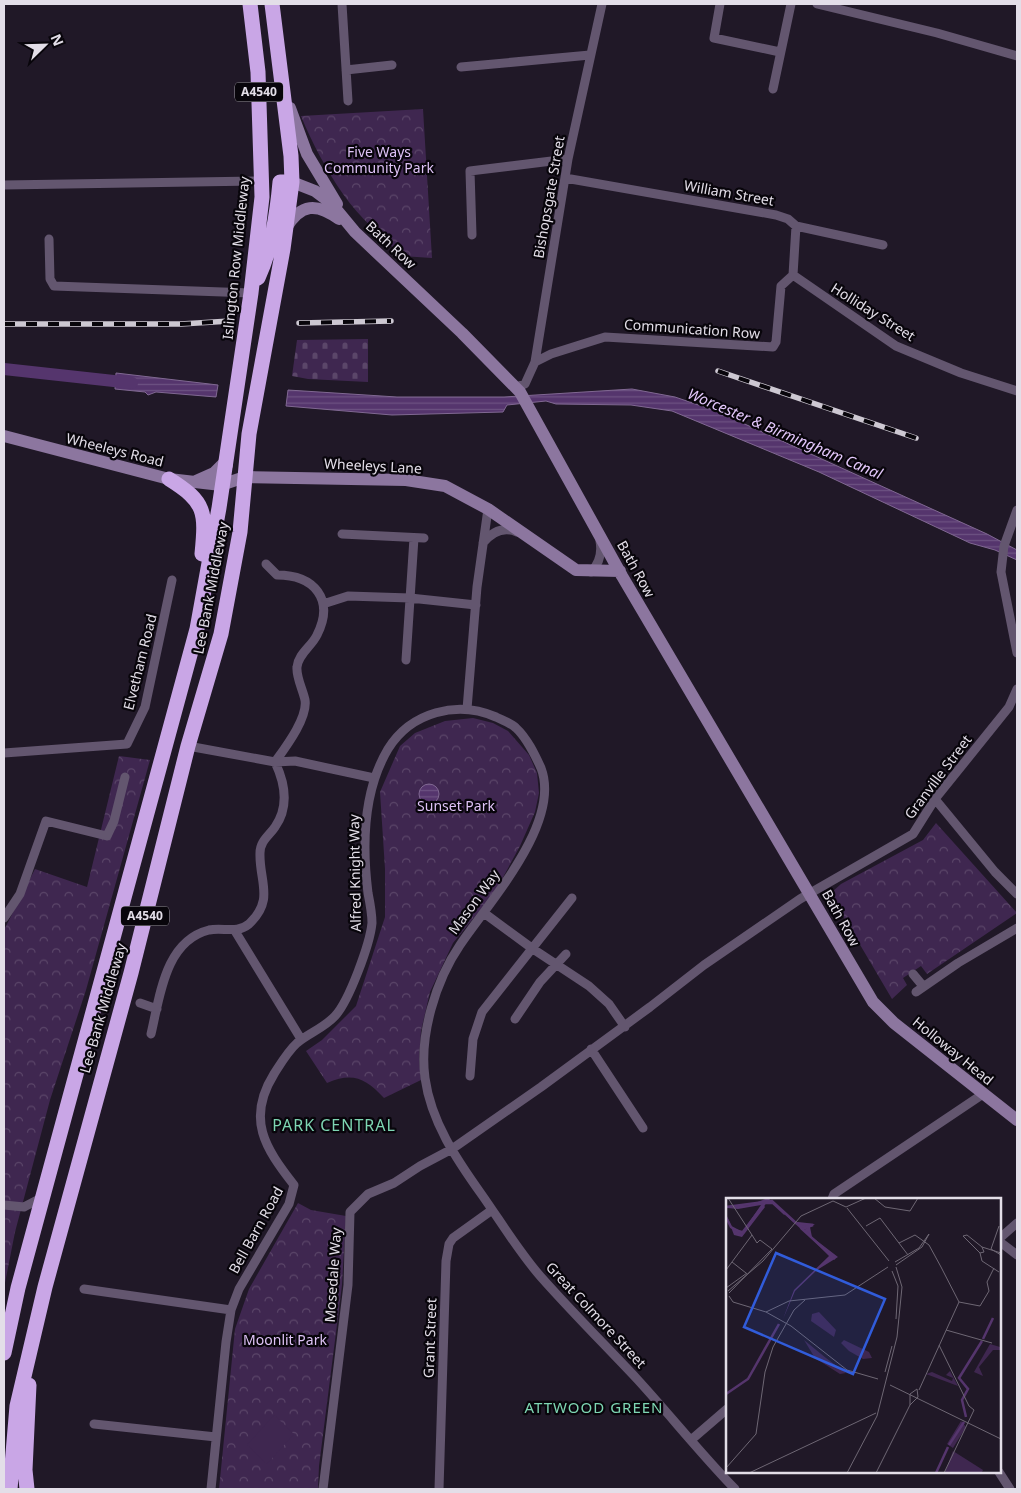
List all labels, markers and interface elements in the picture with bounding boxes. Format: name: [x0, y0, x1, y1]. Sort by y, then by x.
north arrow: [20, 20, 70, 70]
text: N: [46, 31, 68, 49]
road number: A4540: [235, 82, 283, 101]
street label: Bishopsgate Street: [528, 134, 569, 260]
park label: Five Ways Community Park: [324, 142, 434, 177]
street label: Islington Row Middleway: [217, 175, 254, 341]
street label: William Street: [683, 175, 776, 210]
street label: Bath Row: [362, 216, 421, 273]
street label: Holliday Street: [828, 278, 919, 345]
street label: Communication Row: [623, 314, 761, 343]
water label: Worcester & Birmingham Canal: [685, 383, 887, 484]
street label: Wheeleys Road: [64, 428, 166, 471]
street label: Wheeleys Lane: [324, 453, 423, 478]
street label: Lee Bank Middleway: [188, 519, 233, 656]
street label: Bath Row: [613, 537, 660, 601]
street label: Elvetham Road: [118, 612, 161, 712]
street label: Granville Street: [900, 731, 976, 823]
park label: Sunset Park: [417, 796, 495, 815]
street label: Alfred Knight Way: [344, 813, 365, 932]
street label: Mason Way: [444, 865, 504, 938]
street label: Bath Row: [818, 886, 865, 950]
road number: A4540: [121, 906, 169, 926]
street label: Lee Bank Middleway: [75, 940, 130, 1075]
street label: Holloway Head: [909, 1012, 998, 1089]
district label: PARK CENTRAL: [272, 1114, 396, 1136]
street label: Bell Barn Road: [224, 1183, 287, 1277]
inset map: [726, 1198, 1001, 1473]
street label: Mosedale Way: [320, 1226, 345, 1323]
street label: Great Colmore Street: [542, 1257, 651, 1372]
street label: Grant Street: [419, 1298, 440, 1378]
park label: Moonlit Park: [243, 1330, 327, 1349]
district label: ATTWOOD GREEN: [525, 1397, 663, 1417]

